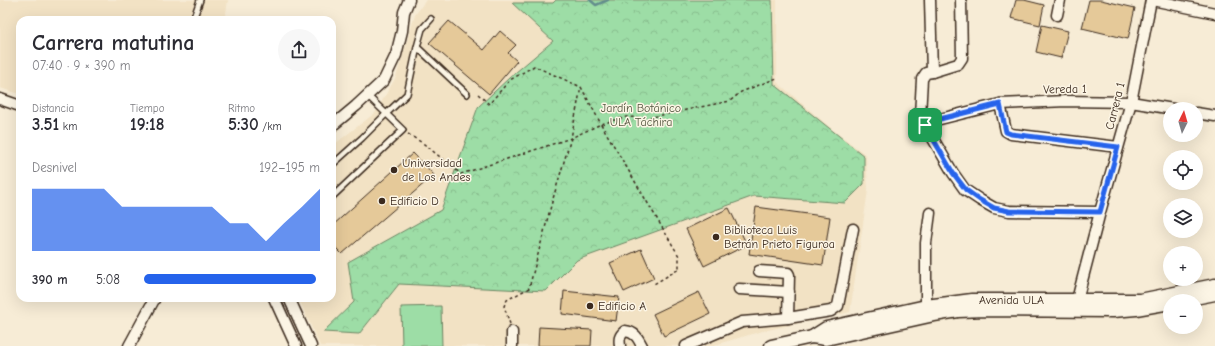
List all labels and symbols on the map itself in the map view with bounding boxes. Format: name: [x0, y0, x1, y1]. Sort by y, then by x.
street label: Carrera 1: [1102, 81, 1128, 131]
street label: Vereda 1: [1043, 82, 1087, 96]
park label: Jardín Botánico ULA Táchira: [601, 101, 681, 129]
north arrow: [1163, 102, 1203, 142]
pin: [908, 108, 942, 142]
place label: Universidad de Los Andes: [402, 156, 470, 184]
marker: Universidad de Los Andes: [389, 165, 399, 175]
place label: Edificio D: [390, 194, 439, 208]
marker: Edificio D: [377, 196, 387, 206]
place label: Biblioteca Luis Betrán Prieto Figuroa: [724, 223, 835, 251]
marker: Biblioteca Luis Betrán Prieto Figuroa: [711, 232, 721, 242]
street label: Avenida ULA: [979, 293, 1044, 307]
place label: Edificio A: [598, 299, 646, 313]
marker: Edificio A: [585, 301, 595, 311]

